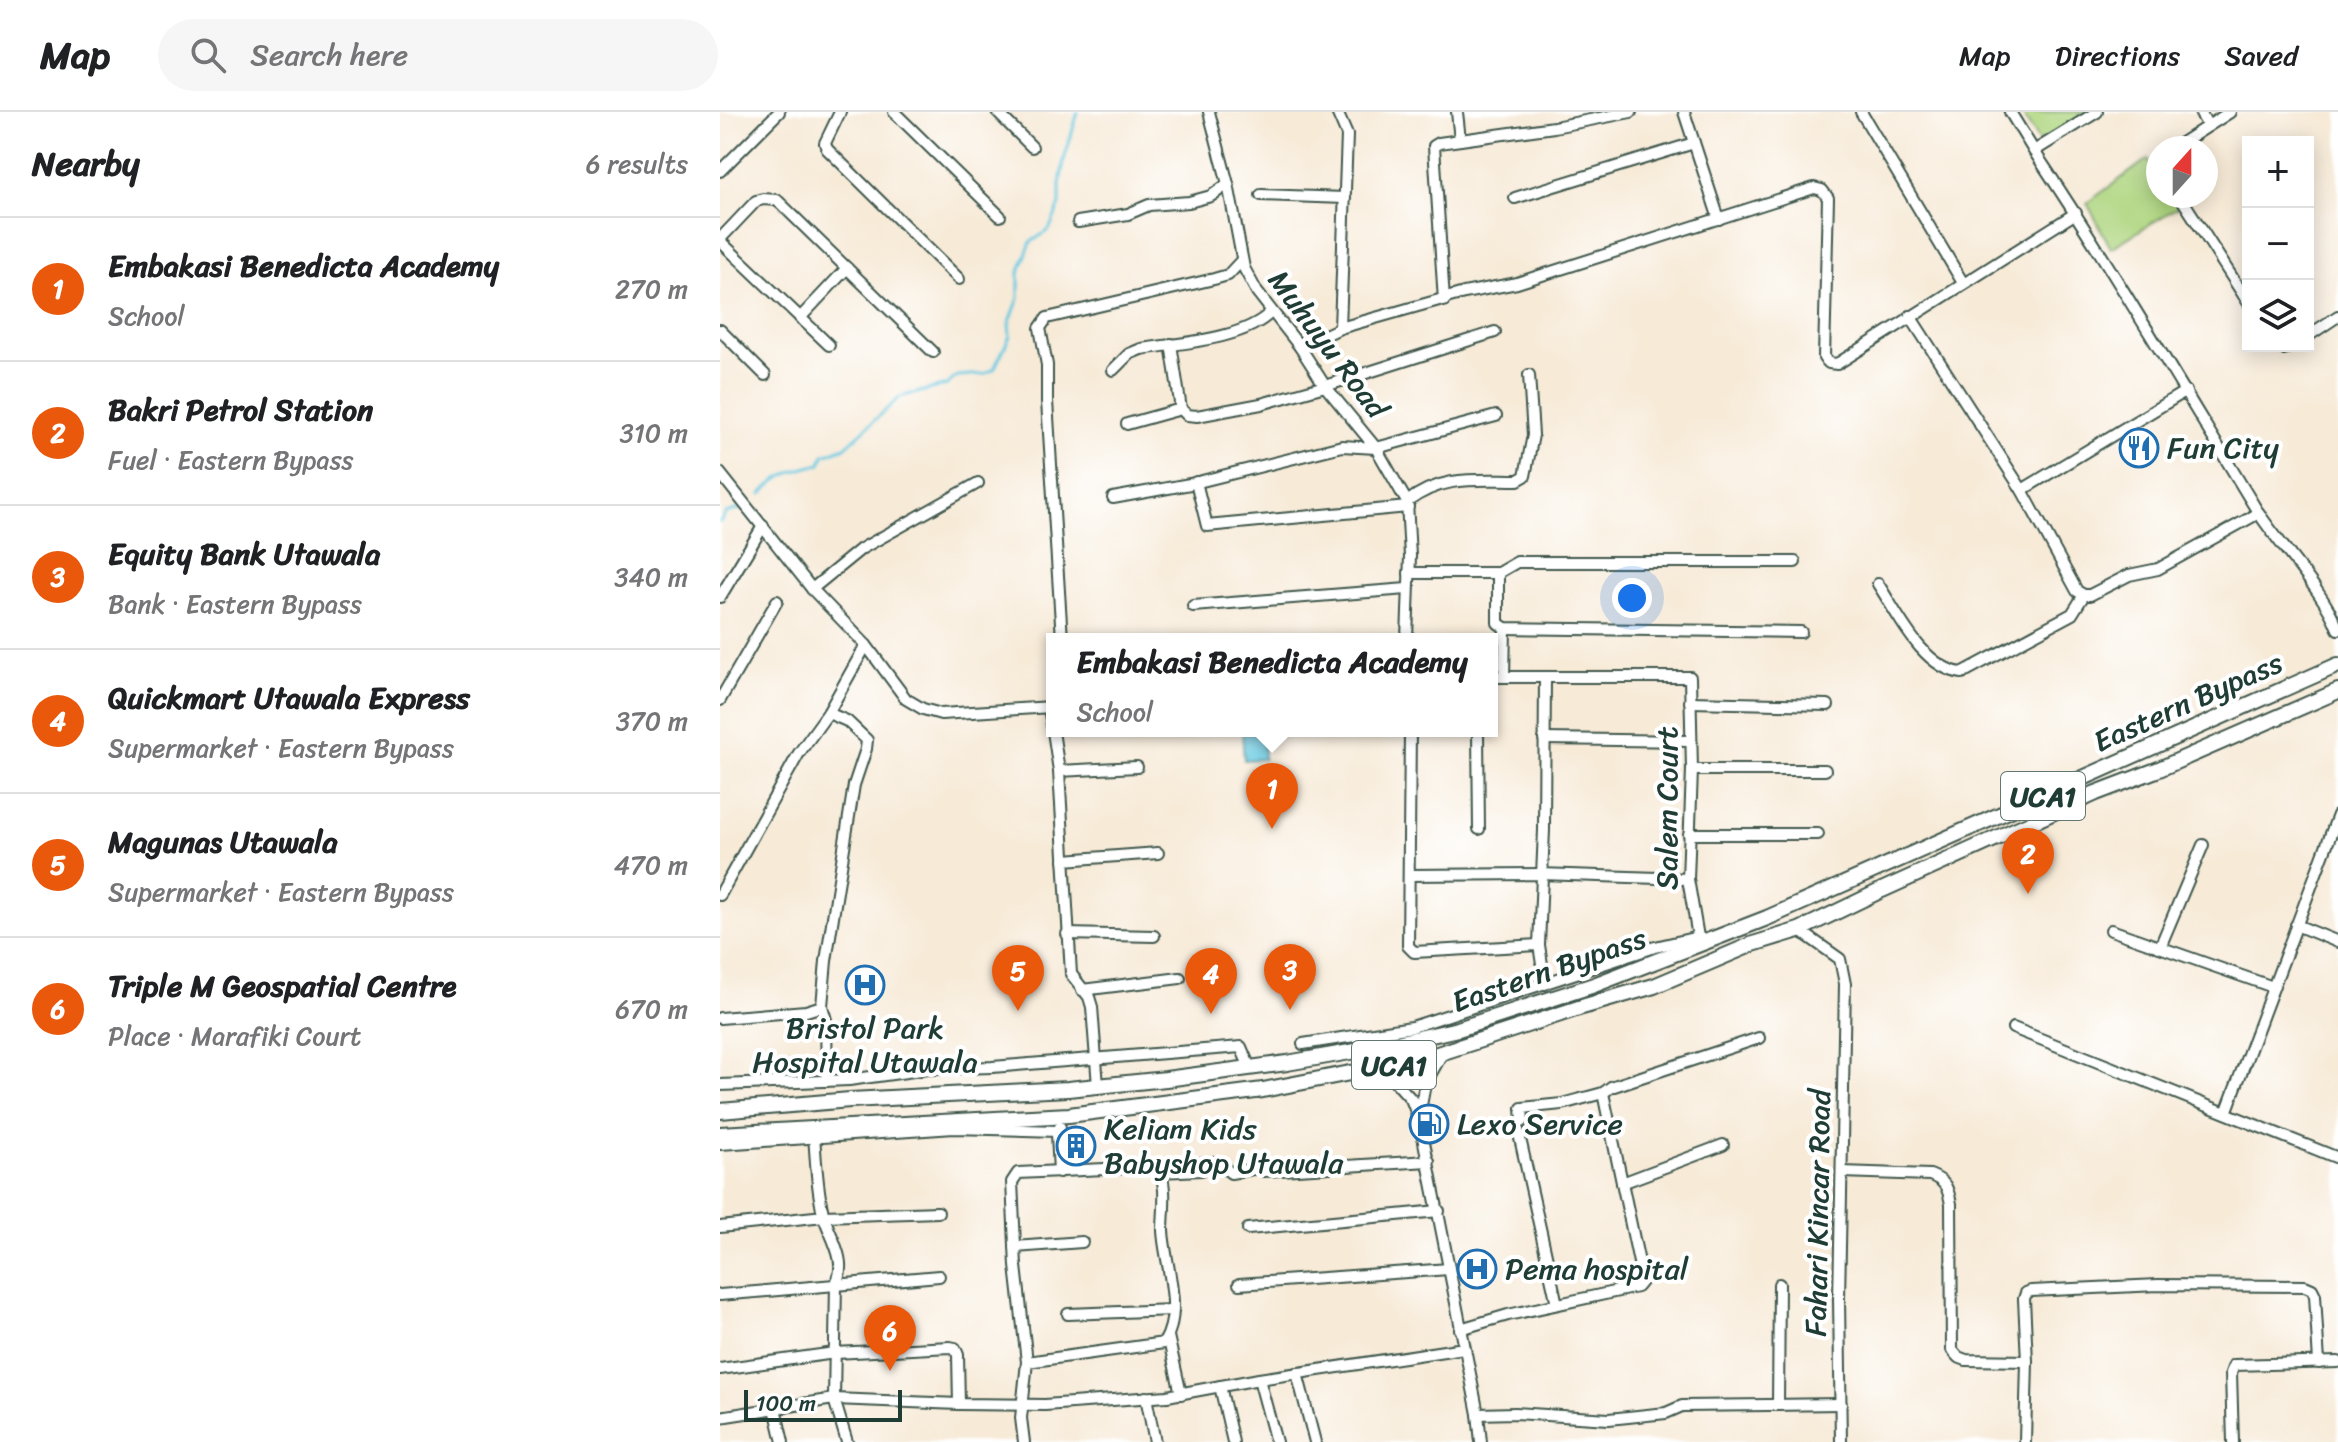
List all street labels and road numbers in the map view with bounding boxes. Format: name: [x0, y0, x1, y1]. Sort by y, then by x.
street label: Muhuyu Road: [1253, 257, 1404, 432]
street label: Eastern Bypass: [2084, 636, 2292, 768]
street label: Salem Court: [1640, 726, 1694, 890]
road number: UCA1: [2001, 772, 2085, 820]
street label: Eastern Bypass: [1444, 911, 1654, 1029]
road number: UCA1: [1352, 1041, 1436, 1089]
street label: Fahari Kincar Road: [1789, 1087, 1847, 1337]

